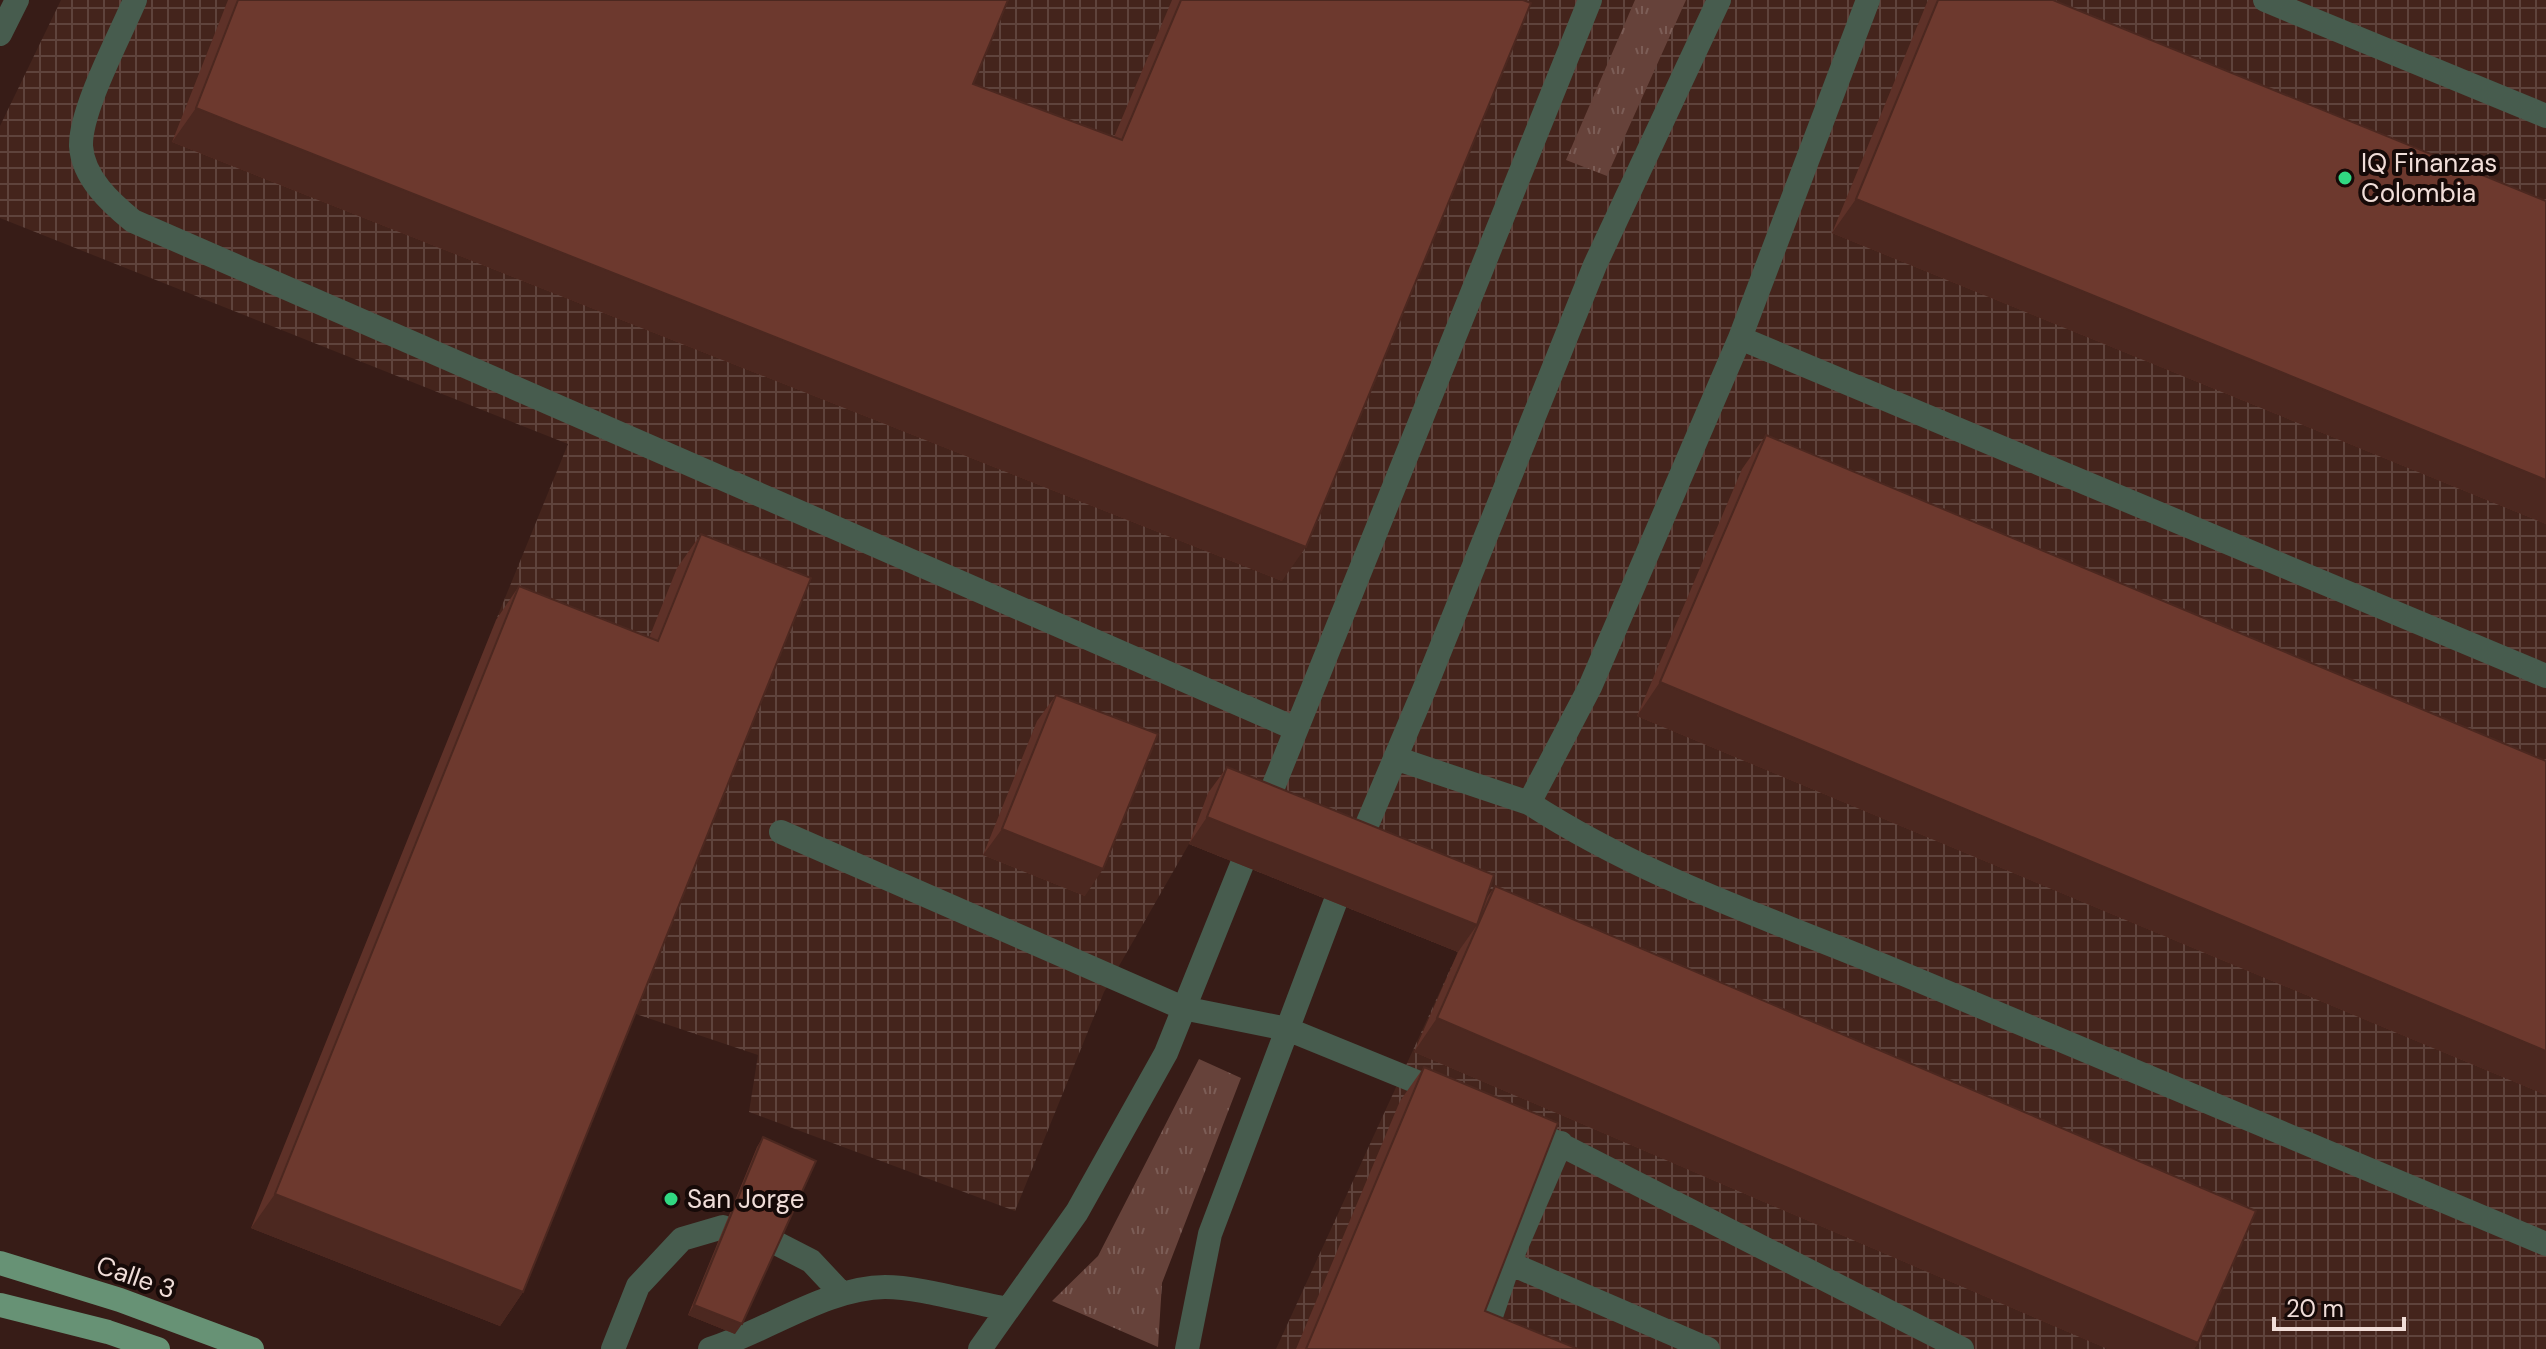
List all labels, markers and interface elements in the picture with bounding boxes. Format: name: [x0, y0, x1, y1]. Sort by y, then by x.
place label: IQ Finanzas Colombia: [2361, 146, 2497, 210]
marker: IQ Finanzas Colombia: [2336, 169, 2354, 187]
place label: San Jorge: [687, 1182, 805, 1216]
marker: San Jorge: [662, 1190, 680, 1208]
street label: Calle 3: [92, 1248, 180, 1306]
scale bar: [2274, 1281, 2404, 1331]
text: 20 m: [2286, 1293, 2344, 1324]

